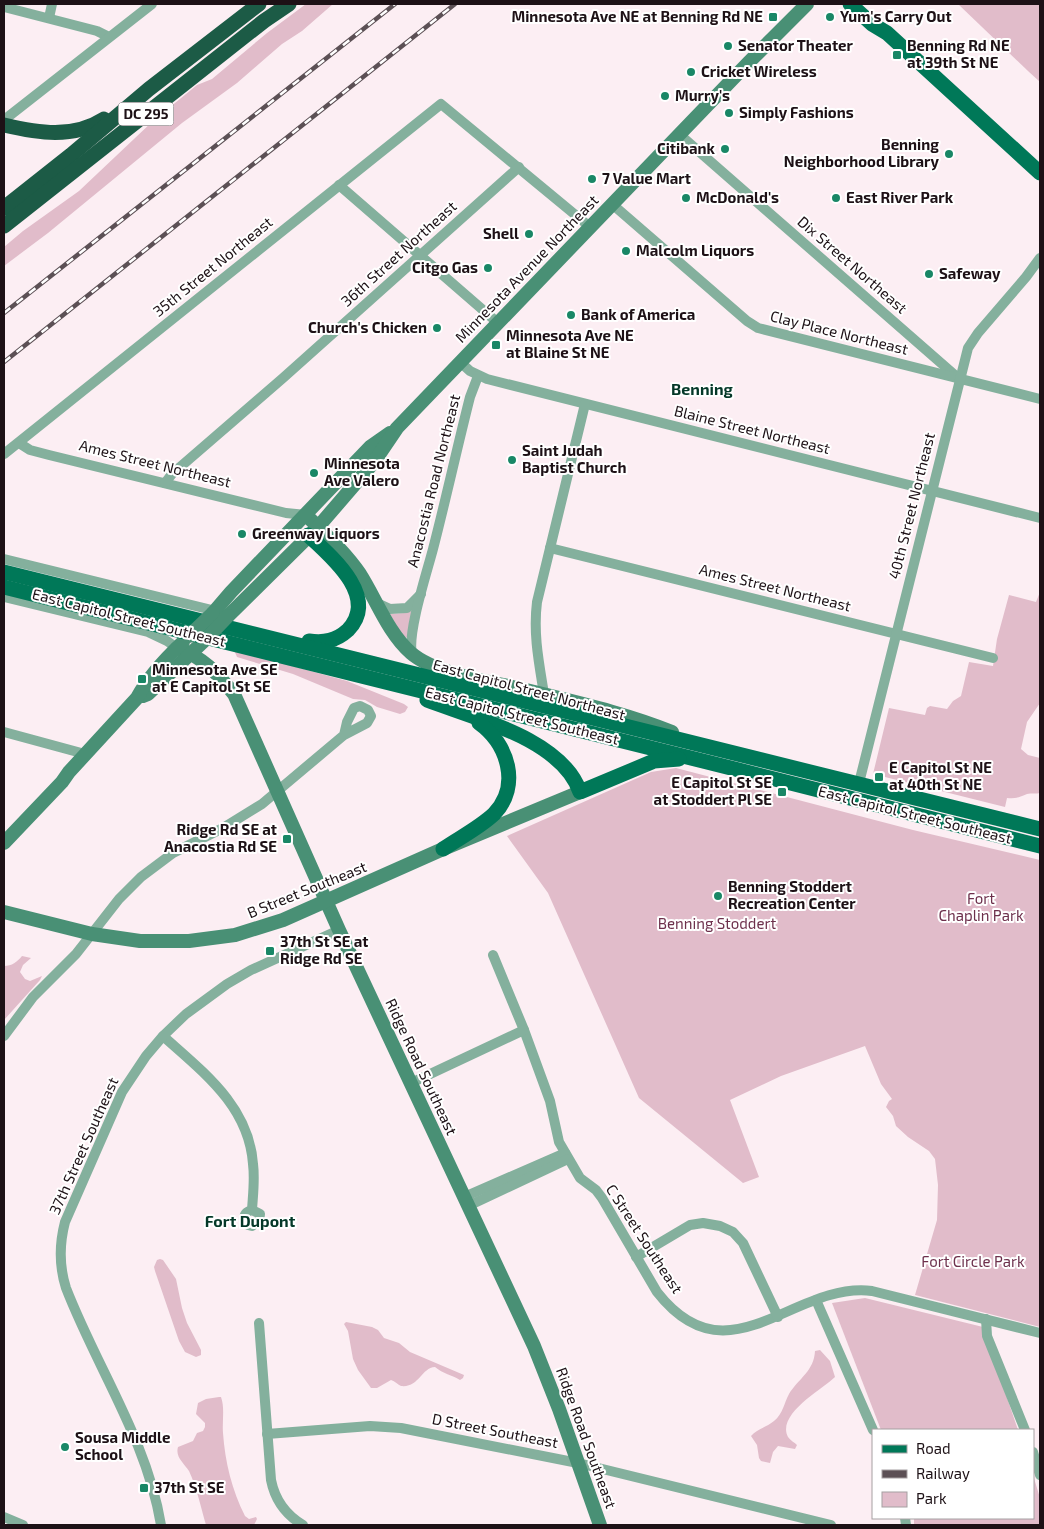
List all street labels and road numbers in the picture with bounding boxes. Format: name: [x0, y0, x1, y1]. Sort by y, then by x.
road number: DC 295: [118, 102, 174, 126]
street label: Minnesota Avenue Northeast: [451, 191, 602, 346]
street label: 36th Street Northeast: [337, 197, 460, 310]
street label: 35th Street Northeast: [149, 212, 276, 320]
street label: Dix Street Northeast: [794, 212, 911, 317]
street label: Clay Place Northeast: [768, 306, 910, 358]
street label: Anacostia Road Northeast: [403, 392, 463, 569]
street label: Blaine Street Northeast: [672, 401, 832, 457]
street label: 40th Street Northeast: [884, 430, 938, 581]
street label: Ames Street Northeast: [78, 435, 233, 491]
street label: Ames Street Northeast: [698, 559, 853, 615]
street label: East Capitol Street Southeast: [31, 584, 228, 650]
street label: East Capitol Street Northeast: [431, 655, 628, 723]
street label: East Capitol Street Southeast: [424, 682, 621, 748]
street label: East Capitol Street Southeast: [817, 781, 1014, 847]
street label: B Street Southeast: [244, 857, 369, 921]
street label: Ridge Road Southeast: [382, 995, 462, 1138]
street label: 37th Street Southeast: [45, 1074, 122, 1217]
street label: C Street Southeast: [603, 1181, 687, 1297]
street label: Ridge Road Southeast: [553, 1365, 621, 1511]
street label: D Street Southeast: [431, 1409, 560, 1451]

